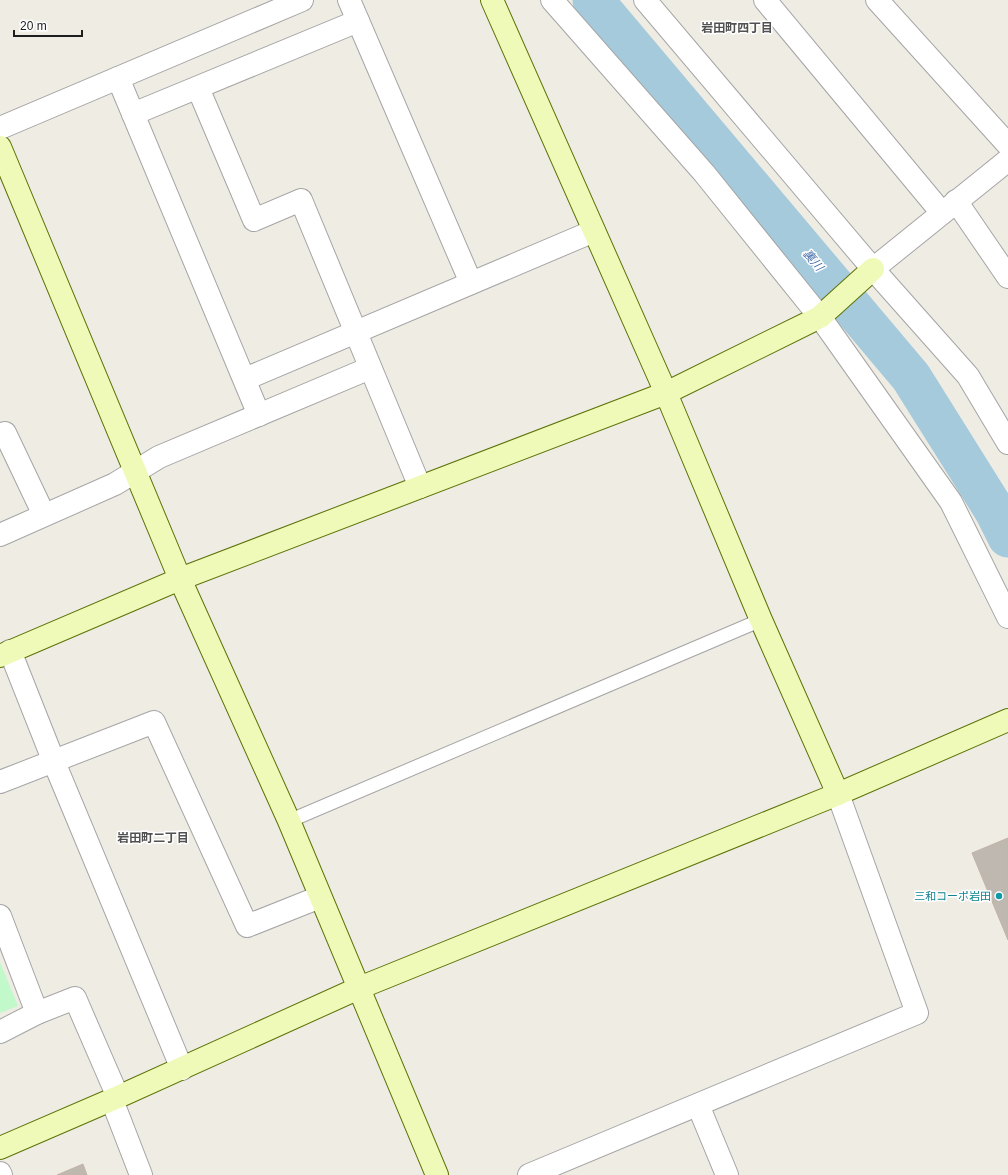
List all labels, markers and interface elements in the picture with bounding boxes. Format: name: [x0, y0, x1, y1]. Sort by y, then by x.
scale bar: [14, 12, 82, 38]
text: 20 m: [20, 19, 47, 33]
district label: 岩田町四丁目: [701, 21, 773, 35]
water label: 裏川: [800, 246, 827, 275]
district label: 岩田町二丁目: [117, 831, 189, 845]
place label: 三和コーポ岩田: [914, 890, 991, 902]
marker: 三和コーポ岩田: [994, 891, 1004, 901]

